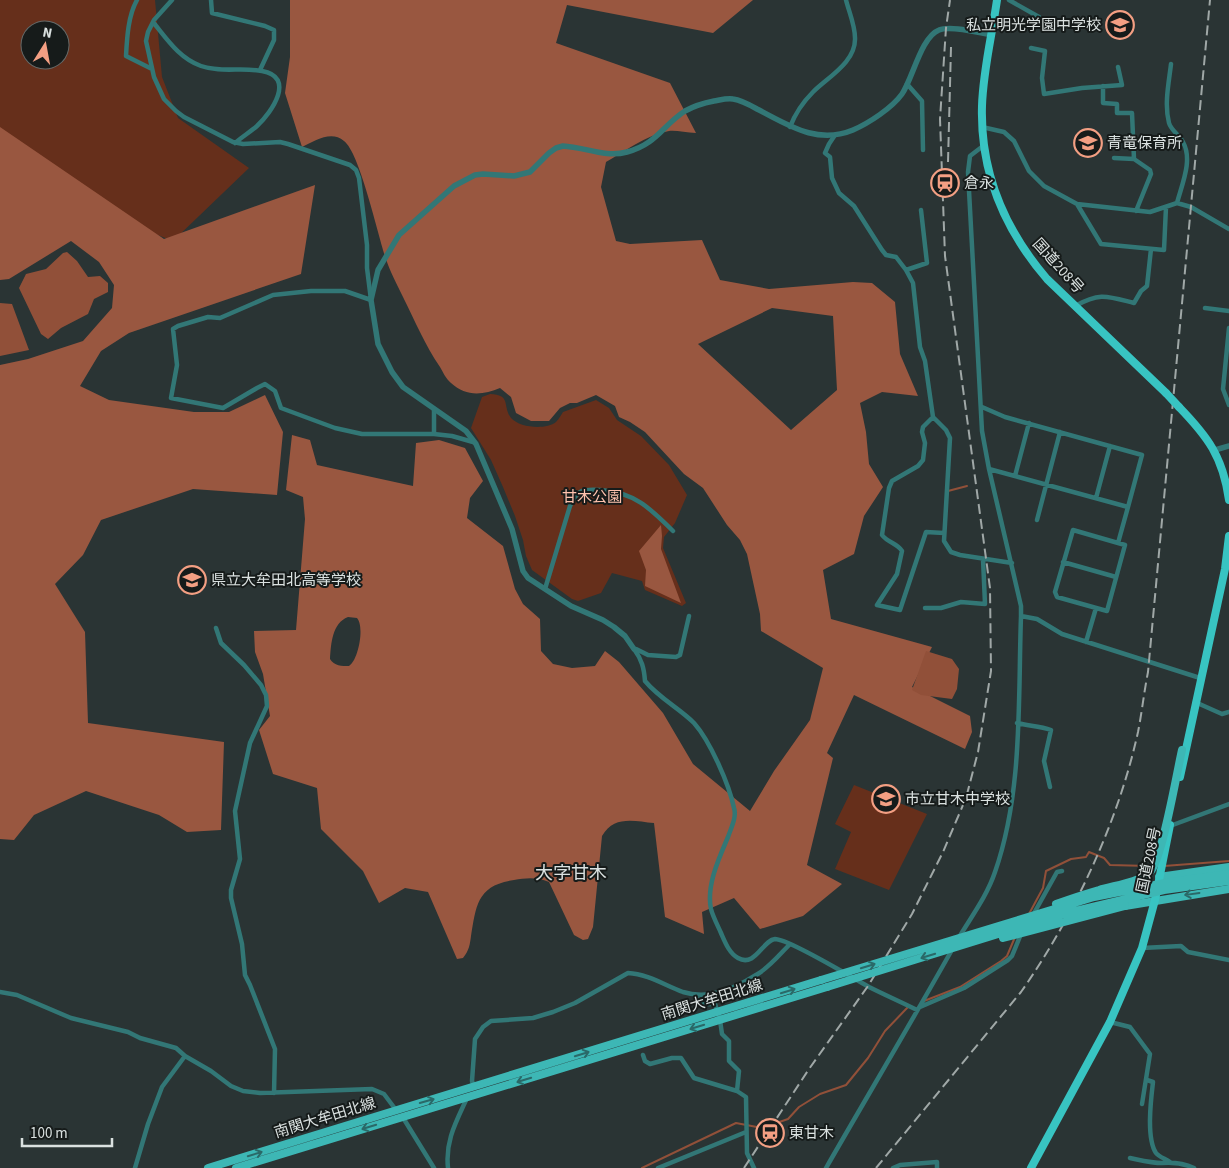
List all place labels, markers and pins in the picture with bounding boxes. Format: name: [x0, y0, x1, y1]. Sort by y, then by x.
school or university icon: 私立明光学園中学校: [1105, 10, 1135, 40]
place label: 私立明光学園中学校: [966, 15, 1101, 36]
school or university icon: 青竜保育所: [1073, 128, 1103, 158]
place label: 青竜保育所: [1107, 133, 1182, 154]
station icon: 倉永: [930, 168, 960, 198]
place label: 倉永: [964, 173, 994, 194]
school or university icon: 県立大牟田北高等学校: [177, 565, 207, 595]
place label: 県立大牟田北高等学校: [211, 570, 361, 591]
school or university icon: 市立甘木中学校: [871, 784, 901, 814]
place label: 市立甘木中学校: [905, 789, 1010, 810]
station icon: 東甘木: [755, 1118, 785, 1148]
place label: 東甘木: [789, 1123, 834, 1144]

